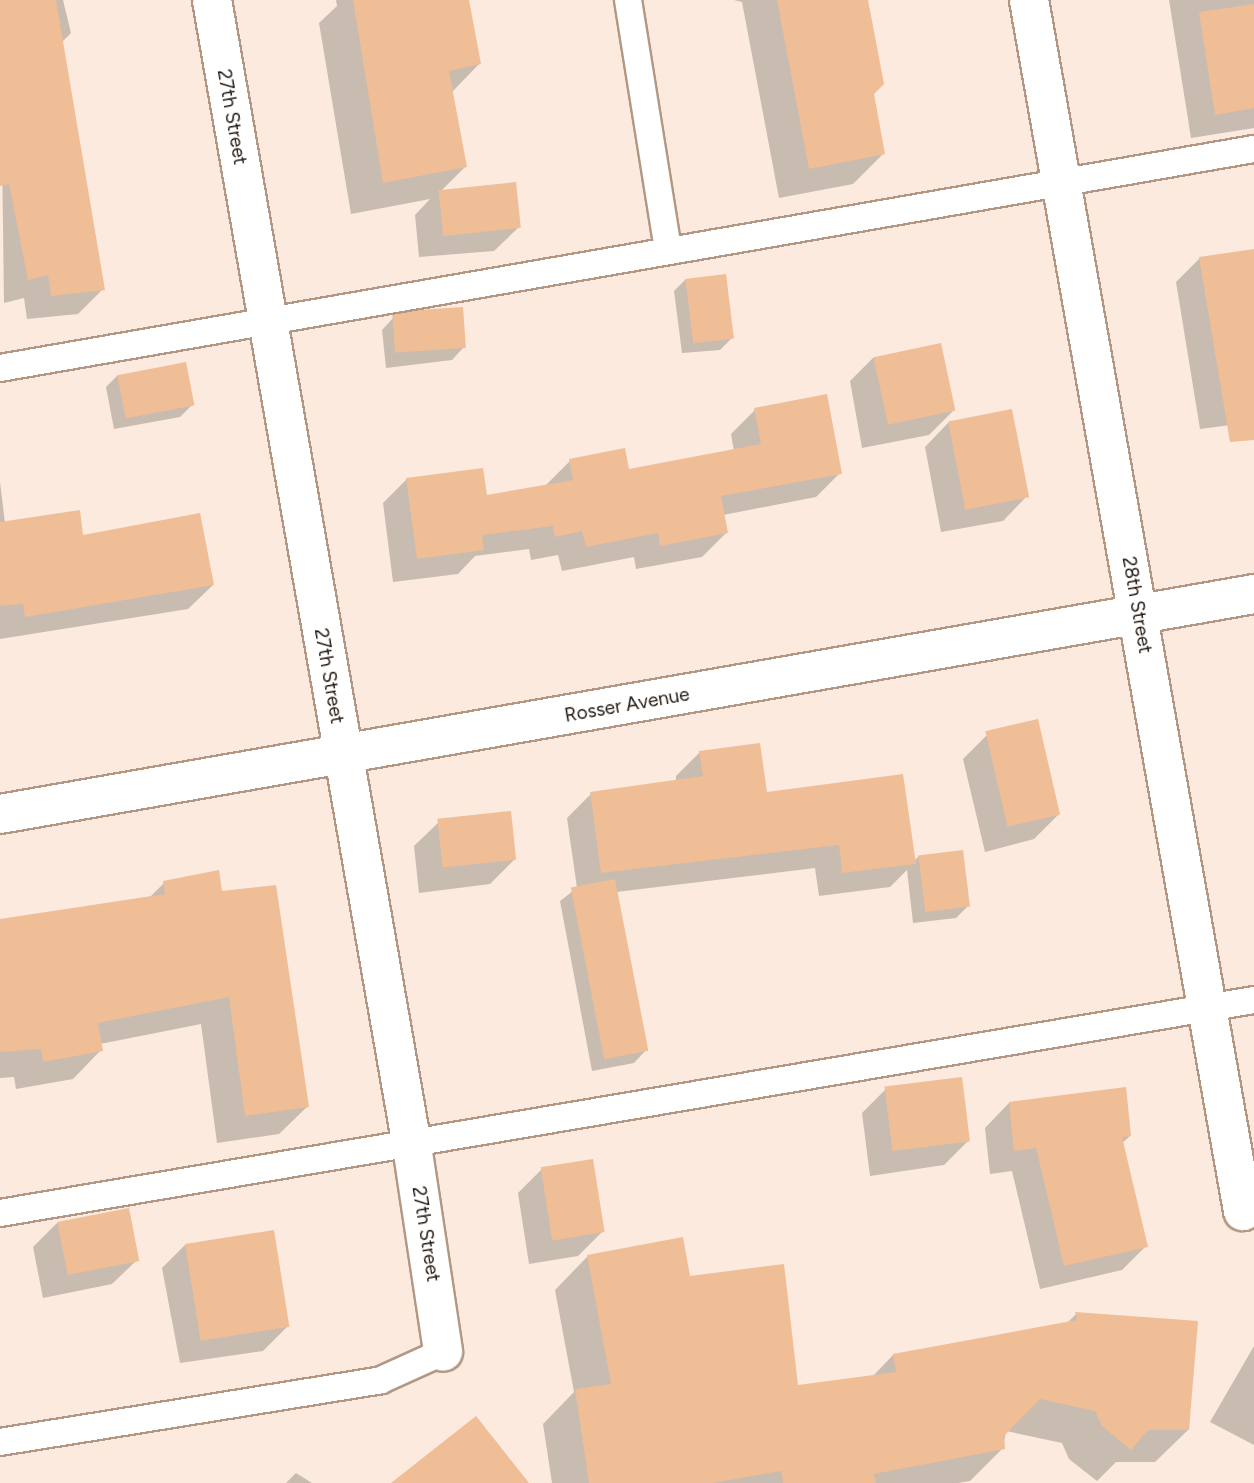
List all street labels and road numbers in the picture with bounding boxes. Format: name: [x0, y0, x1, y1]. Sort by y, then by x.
street label: 27th Street: [212, 68, 252, 166]
street label: 28th Street: [1117, 555, 1157, 655]
street label: 27th Street: [309, 627, 349, 725]
street label: Rosser Avenue: [563, 683, 691, 727]
street label: 27th Street: [407, 1185, 445, 1283]

